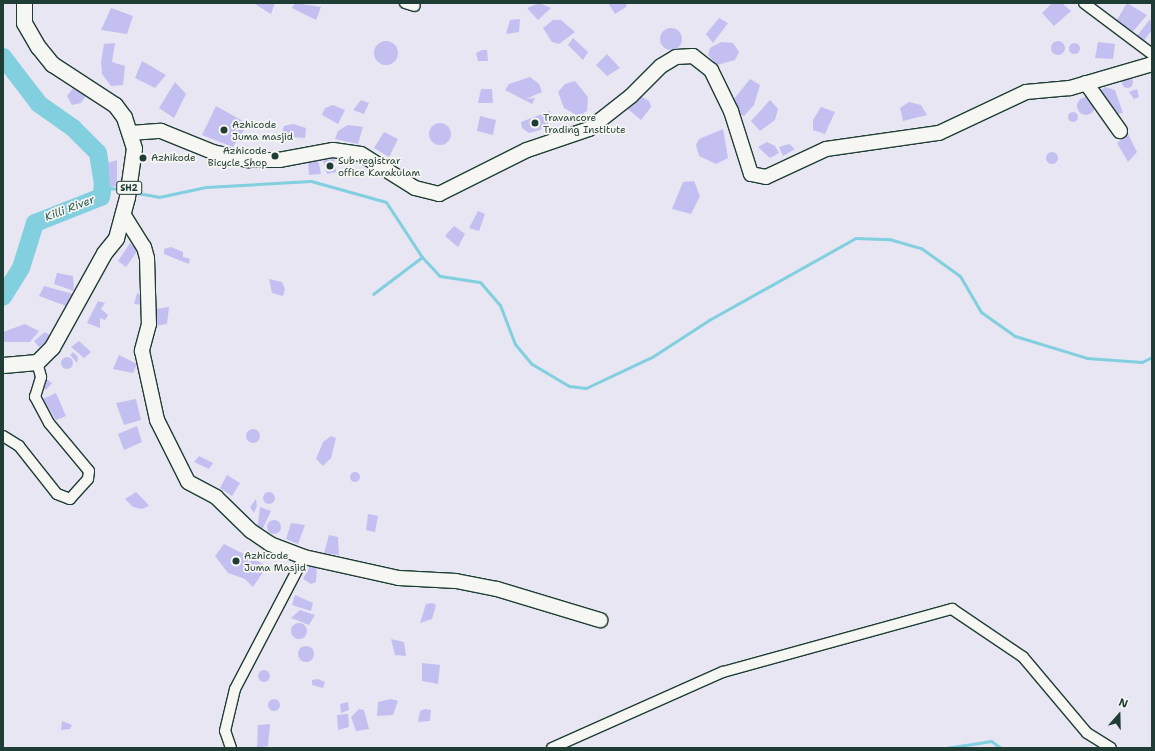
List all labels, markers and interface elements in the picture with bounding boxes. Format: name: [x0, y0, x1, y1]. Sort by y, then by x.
place label: Travancore Trading Institute: [543, 111, 626, 134]
place label: Azhicode Juma masjid: [232, 118, 293, 142]
marker: Travancore Trading Institute: [530, 118, 540, 128]
marker: Azhicode Juma masjid: [219, 125, 229, 135]
place label: Azhicode Bicycle Shop: [208, 144, 267, 168]
marker: Azhicode Bicycle Shop: [270, 151, 280, 161]
place label: Azhikode: [151, 152, 196, 164]
marker: Azhikode: [138, 153, 148, 163]
place label: Sub registrar office Karakulam: [338, 154, 420, 178]
marker: Sub registrar office Karakulam: [325, 161, 335, 171]
road number: SH2: [116, 181, 142, 195]
water label: Killi River: [43, 193, 97, 225]
place label: Azhicode Juma Masjid: [244, 549, 306, 572]
marker: Azhicode Juma Masjid: [231, 556, 241, 566]
north arrow: [1099, 695, 1139, 735]
text: N: [1117, 695, 1130, 712]

